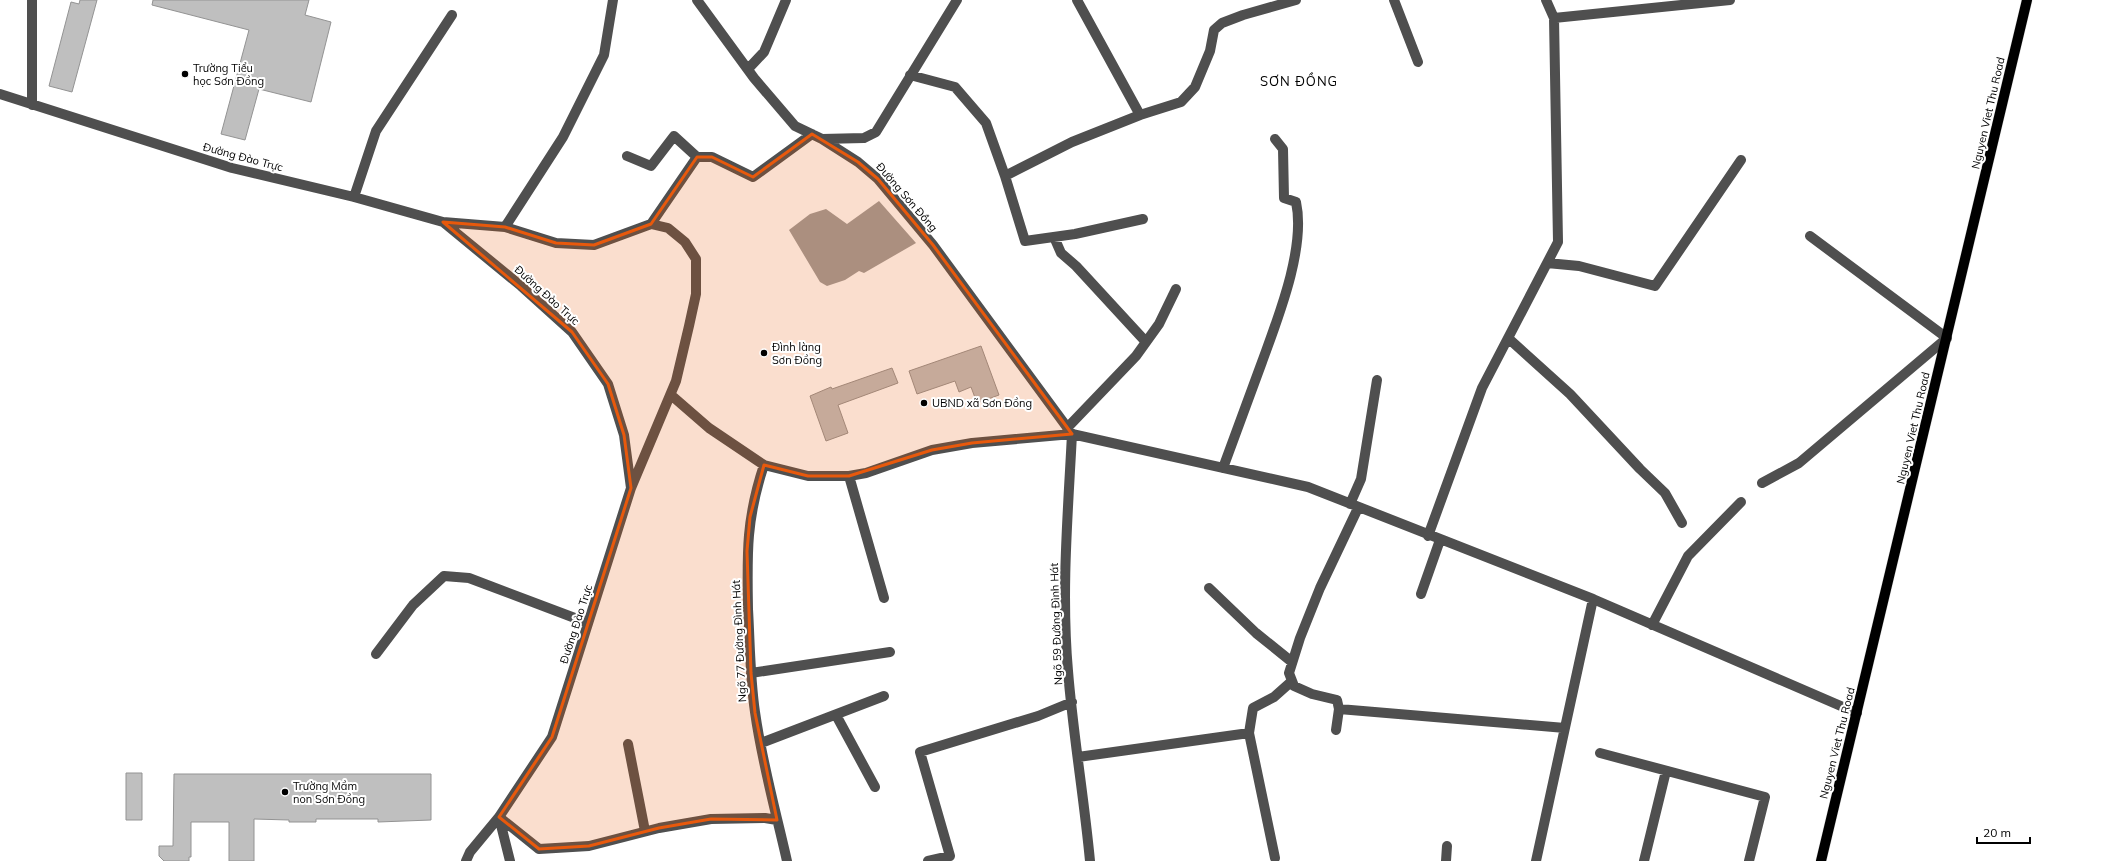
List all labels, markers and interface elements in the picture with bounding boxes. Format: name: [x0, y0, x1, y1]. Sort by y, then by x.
street label: Nguyen Viet Thu Road: [1968, 56, 2008, 170]
place label: Trường Tiểu học Sơn Đồng: [193, 61, 264, 88]
marker: Trường Tiểu học Sơn Đồng: [180, 69, 190, 79]
district label: SƠN ĐỒNG: [1260, 72, 1338, 89]
street label: Đường Đào Trực: [201, 140, 285, 175]
street label: Đường Sơn Đồng: [873, 160, 941, 234]
street label: Đường Đào Trực: [512, 262, 583, 328]
place label: Đình làng Sơn Đồng: [772, 340, 822, 367]
marker: Đình làng Sơn Đồng: [759, 348, 769, 358]
street label: Nguyen Viet Thu Road: [1893, 371, 1933, 485]
place label: UBND xã Sơn Đồng: [932, 396, 1032, 410]
marker: UBND xã Sơn Đồng: [919, 398, 929, 408]
street label: Ngõ 59 Đường Đình Hát: [1047, 562, 1065, 685]
street label: Ngõ 77 Đường Đình Hát: [729, 579, 749, 702]
street label: Đường Đào Trực: [557, 582, 596, 665]
street label: Nguyen Viet Thu Road: [1816, 686, 1858, 800]
place label: Trường Mầm non Sơn Đồng: [293, 779, 365, 806]
marker: Trường Mầm non Sơn Đồng: [280, 787, 290, 797]
scale bar: [1977, 819, 2030, 845]
text: 20 m: [1983, 825, 2011, 840]

